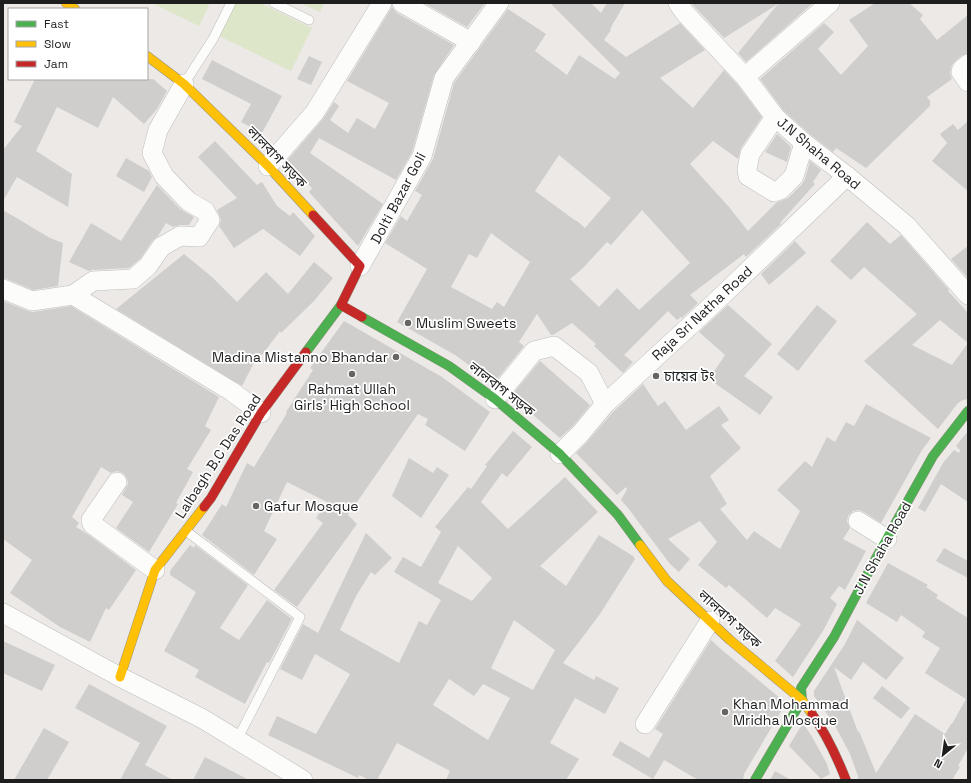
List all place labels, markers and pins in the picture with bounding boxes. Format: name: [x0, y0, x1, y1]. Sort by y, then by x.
place label: Muslim Sweets: [416, 314, 516, 332]
marker: Muslim Sweets: [403, 318, 413, 328]
place label: Madina Mistanno Bhandar: [212, 348, 388, 366]
marker: Madina Mistanno Bhandar: [391, 352, 401, 362]
place label: চায়ের টং: [663, 367, 715, 385]
marker: Rahmat Ullah Girls' High School: [347, 369, 357, 379]
marker: চায়ের টং: [651, 371, 661, 381]
place label: Rahmat Ullah Girls' High School: [294, 380, 410, 414]
place label: Gafur Mosque: [264, 497, 359, 515]
marker: Gafur Mosque: [251, 501, 261, 511]
place label: Khan Mohammad Mridha Mosque: [733, 695, 849, 729]
marker: Khan Mohammad Mridha Mosque: [720, 707, 730, 717]

